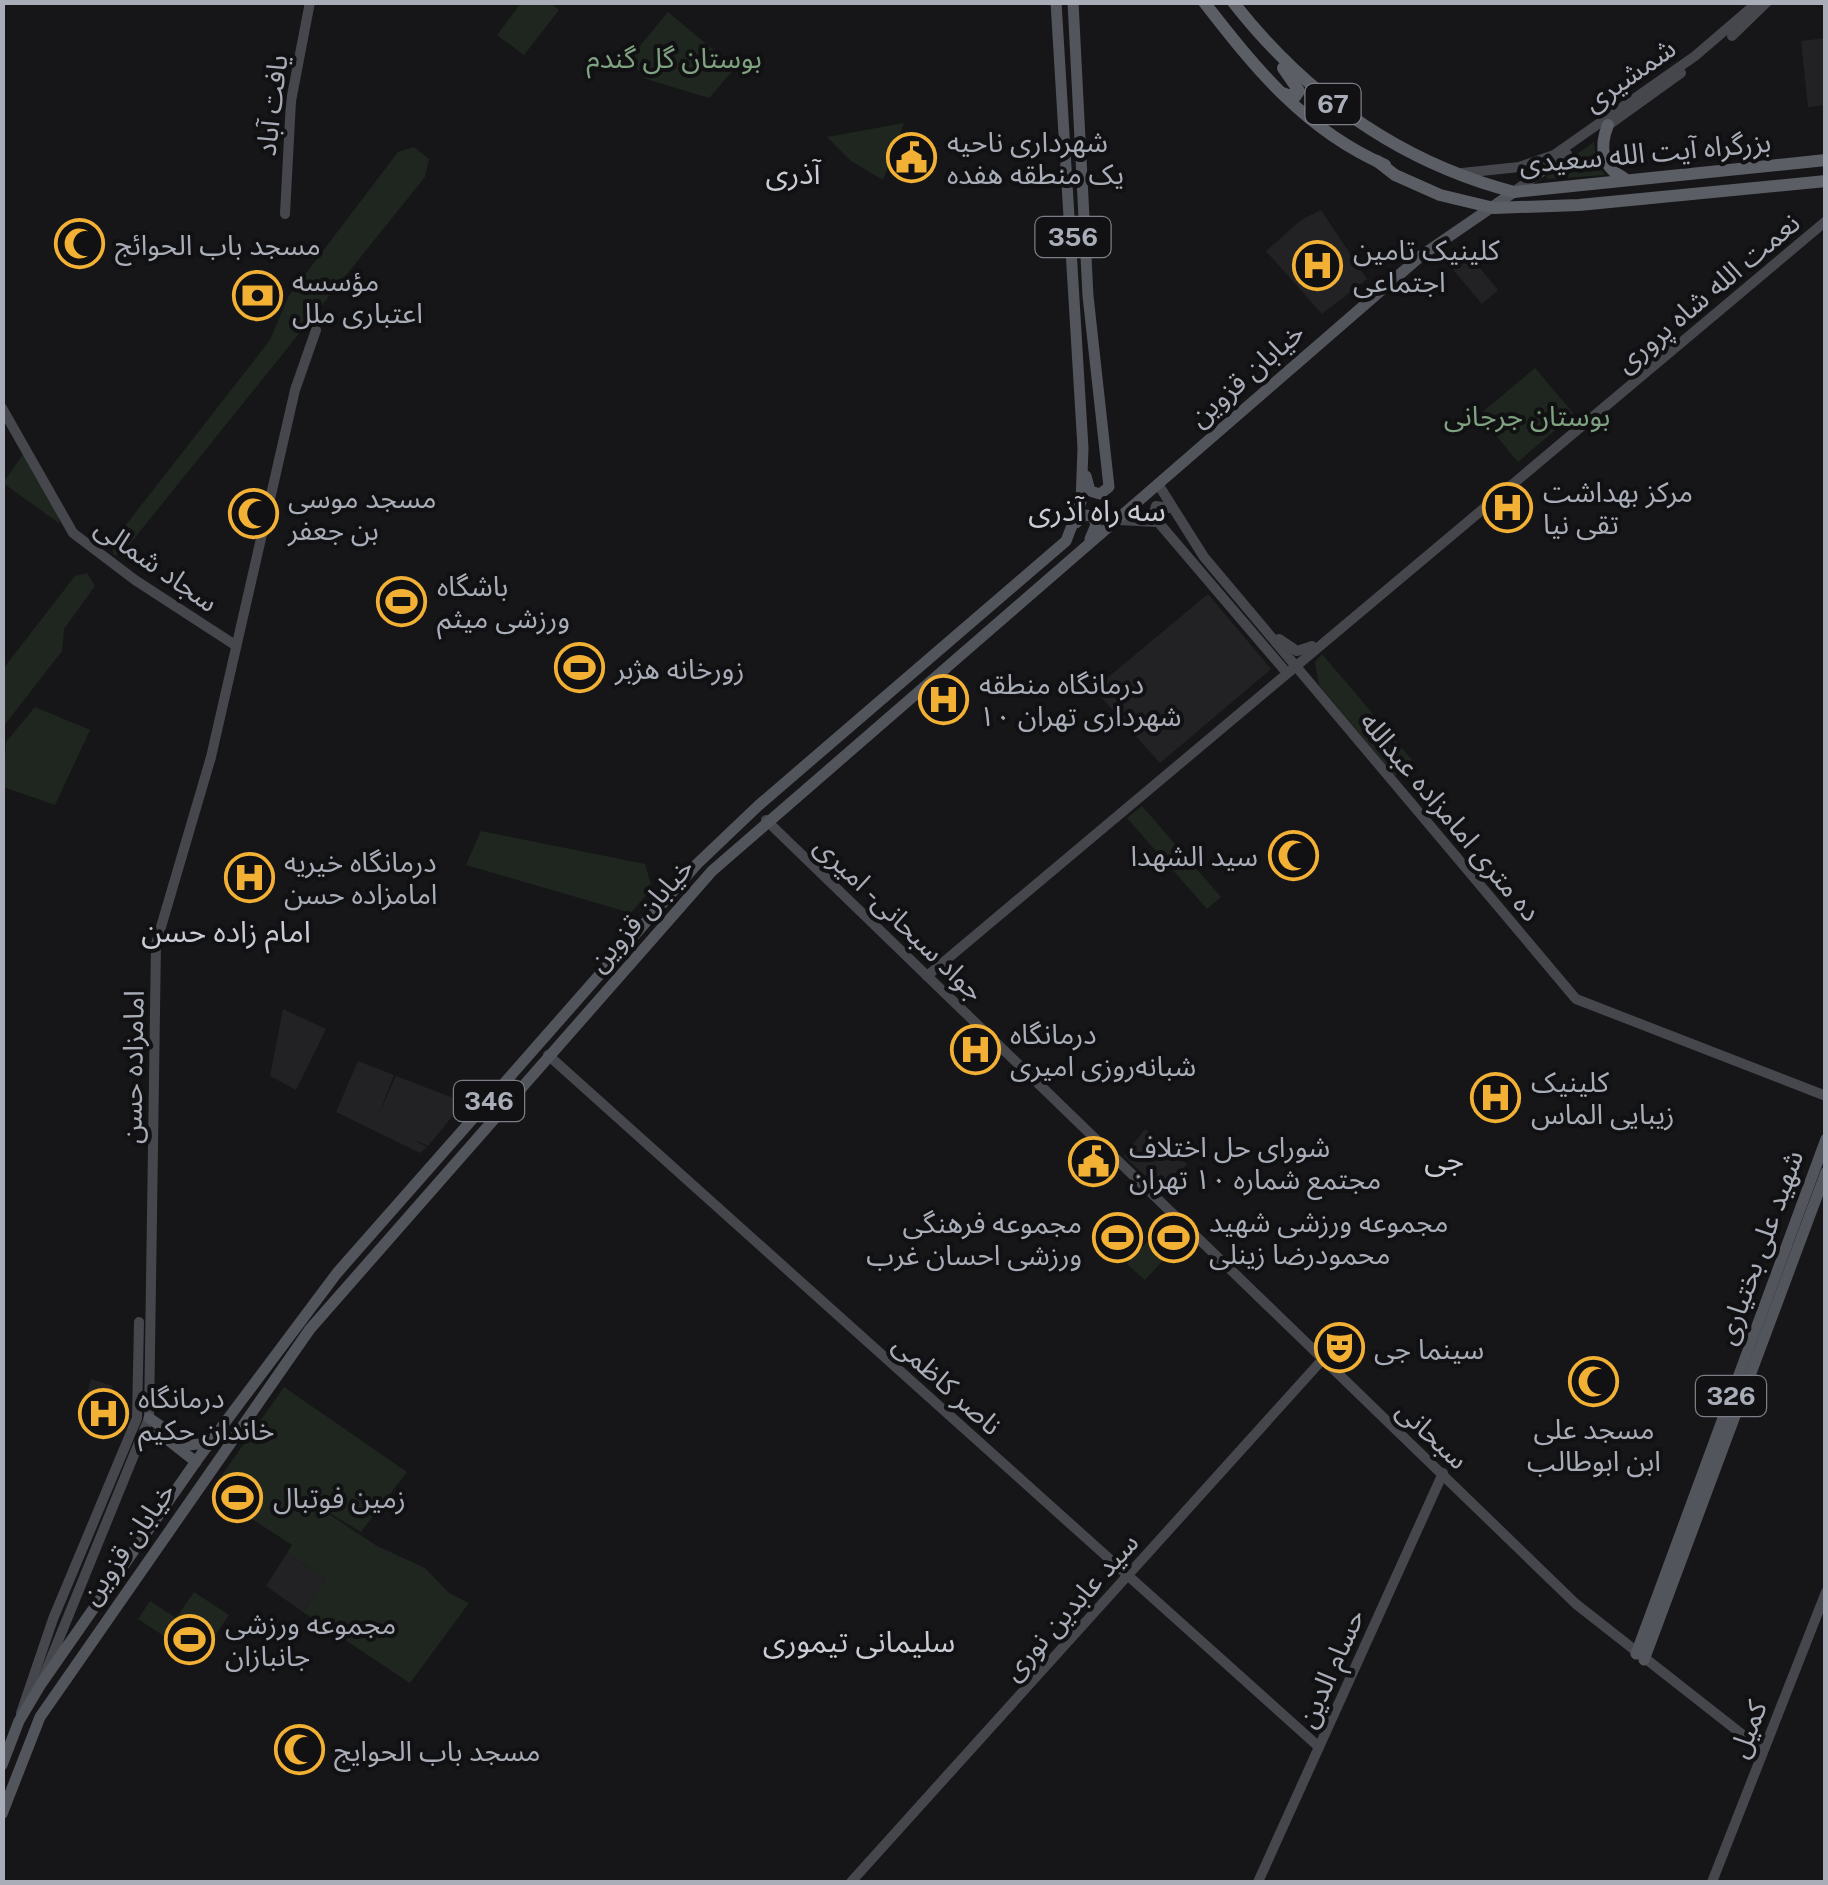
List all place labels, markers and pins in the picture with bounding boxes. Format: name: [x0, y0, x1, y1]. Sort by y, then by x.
place label: شهرداری ناحیه یک منطقه هفده: [947, 125, 1124, 190]
public building icon: شهرداری ناحیه یک منطقه هفده: [886, 131, 938, 183]
mosque icon: مسجد باب الحوائج: [54, 218, 106, 270]
place label: مسجد باب الحوائج: [115, 228, 321, 266]
place label: کلینیک تامین اجتماعی: [1353, 233, 1500, 299]
hospital icon: کلینیک تامین اجتماعی: [1292, 239, 1344, 291]
place label: مؤسسه اعتباری ملل: [292, 264, 423, 330]
bank icon: مؤسسه اعتباری ملل: [231, 270, 283, 322]
place label: مرکز بهداشت تقی نیا: [1543, 475, 1693, 541]
place label: مسجد موسی بن جعفر: [287, 481, 437, 547]
hospital icon: مرکز بهداشت تقی نیا: [1482, 481, 1534, 533]
mosque icon: مسجد موسی بن جعفر: [227, 487, 279, 539]
place label: باشگاه ورزشی میثم: [437, 569, 570, 640]
sports icon: باشگاه ورزشی میثم: [376, 575, 428, 627]
sports icon: زورخانه هژبر: [554, 642, 606, 694]
place label: زورخانه هژبر: [614, 652, 744, 686]
place label: درمانگاه منطقه ۱۰ شهرداری تهران: [979, 667, 1181, 733]
hospital icon: درمانگاه منطقه ۱۰ شهرداری تهران: [918, 673, 970, 725]
mosque icon: سید الشهدا: [1267, 829, 1319, 881]
place label: سید الشهدا: [1130, 839, 1258, 872]
place label: درمانگاه خیریه امامزاده حسن: [284, 845, 438, 911]
hospital icon: درمانگاه خیریه امامزاده حسن: [223, 851, 275, 903]
place label: درمانگاه شبانه‌روزی امیری: [1010, 1017, 1196, 1083]
hospital icon: درمانگاه شبانه‌روزی امیری: [949, 1023, 1001, 1075]
place label: کلینیک زیبایی الماس: [1531, 1065, 1674, 1131]
hospital icon: کلینیک زیبایی الماس: [1470, 1071, 1522, 1123]
place label: شورای حل اختلاف مجتمع شماره ۱۰ تهران: [1129, 1130, 1381, 1200]
public building icon: شورای حل اختلاف مجتمع شماره ۱۰ تهران: [1068, 1136, 1120, 1188]
place label: مجموعه ورزشی شهید محمودرضا زینلی: [1209, 1205, 1449, 1271]
place label: مجموعه فرهنگی ورزشی احسان غرب: [866, 1206, 1082, 1272]
sports icon: مجموعه ورزشی شهید محمودرضا زینلی: [1148, 1211, 1200, 1263]
sports icon: مجموعه فرهنگی ورزشی احسان غرب: [1091, 1212, 1143, 1264]
theatre icon: سینما جی: [1313, 1322, 1365, 1374]
place label: سینما جی: [1374, 1332, 1484, 1366]
mosque icon: مسجد علی ابن ابوطالب: [1568, 1355, 1620, 1407]
place label: درمانگاه خاندان حکیم: [138, 1381, 275, 1452]
hospital icon: درمانگاه خاندان حکیم: [77, 1387, 129, 1439]
place label: مسجد علی ابن ابوطالب: [1527, 1412, 1661, 1478]
sports icon: زمین فوتبال: [212, 1471, 264, 1523]
place label: زمین فوتبال: [273, 1481, 406, 1515]
place label: مجموعه ورزشی جانبازان: [225, 1607, 396, 1673]
sports icon: مجموعه ورزشی جانبازان: [164, 1613, 216, 1665]
mosque icon: مسجد باب الحوایج: [273, 1724, 325, 1776]
place label: مسجد باب الحوایج: [334, 1734, 541, 1772]

